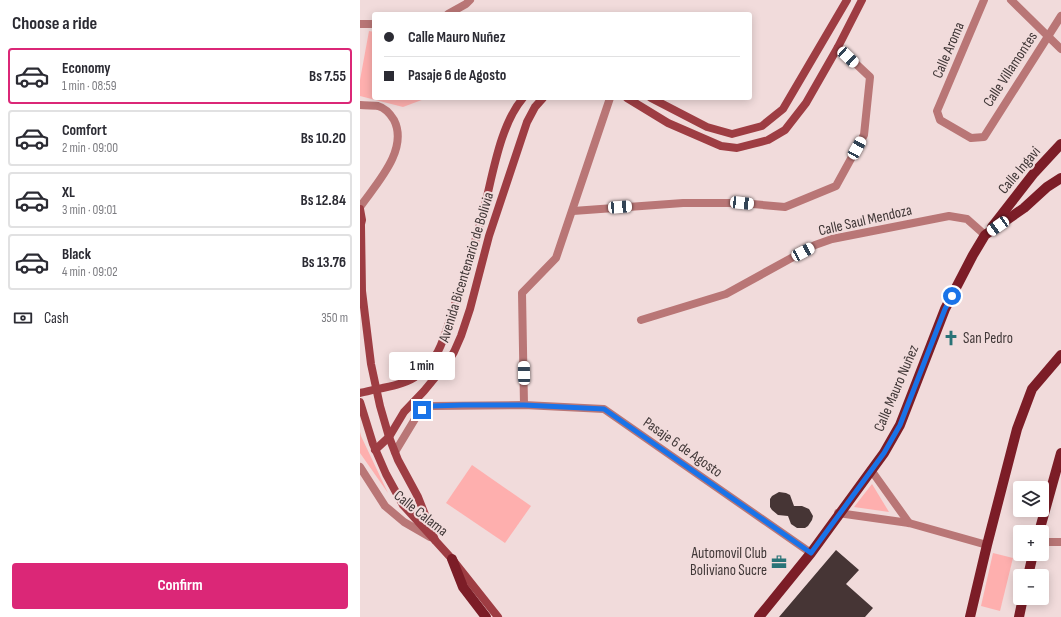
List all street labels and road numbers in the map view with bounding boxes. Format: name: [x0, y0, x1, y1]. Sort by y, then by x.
street label: Calle Aroma: [928, 19, 969, 81]
street label: Calle Villamontes: [979, 28, 1042, 110]
street label: Calle Ingavi: [994, 142, 1045, 198]
street label: Avenida Bicentenario de Bolivia: [434, 190, 498, 345]
street label: Calle Saul Mendoza: [817, 200, 914, 240]
street label: Calle Mauro Nuñez: [870, 341, 923, 434]
street label: Pasaje 6 de Agosto: [639, 413, 726, 482]
street label: Calle Calama: [390, 486, 452, 541]

